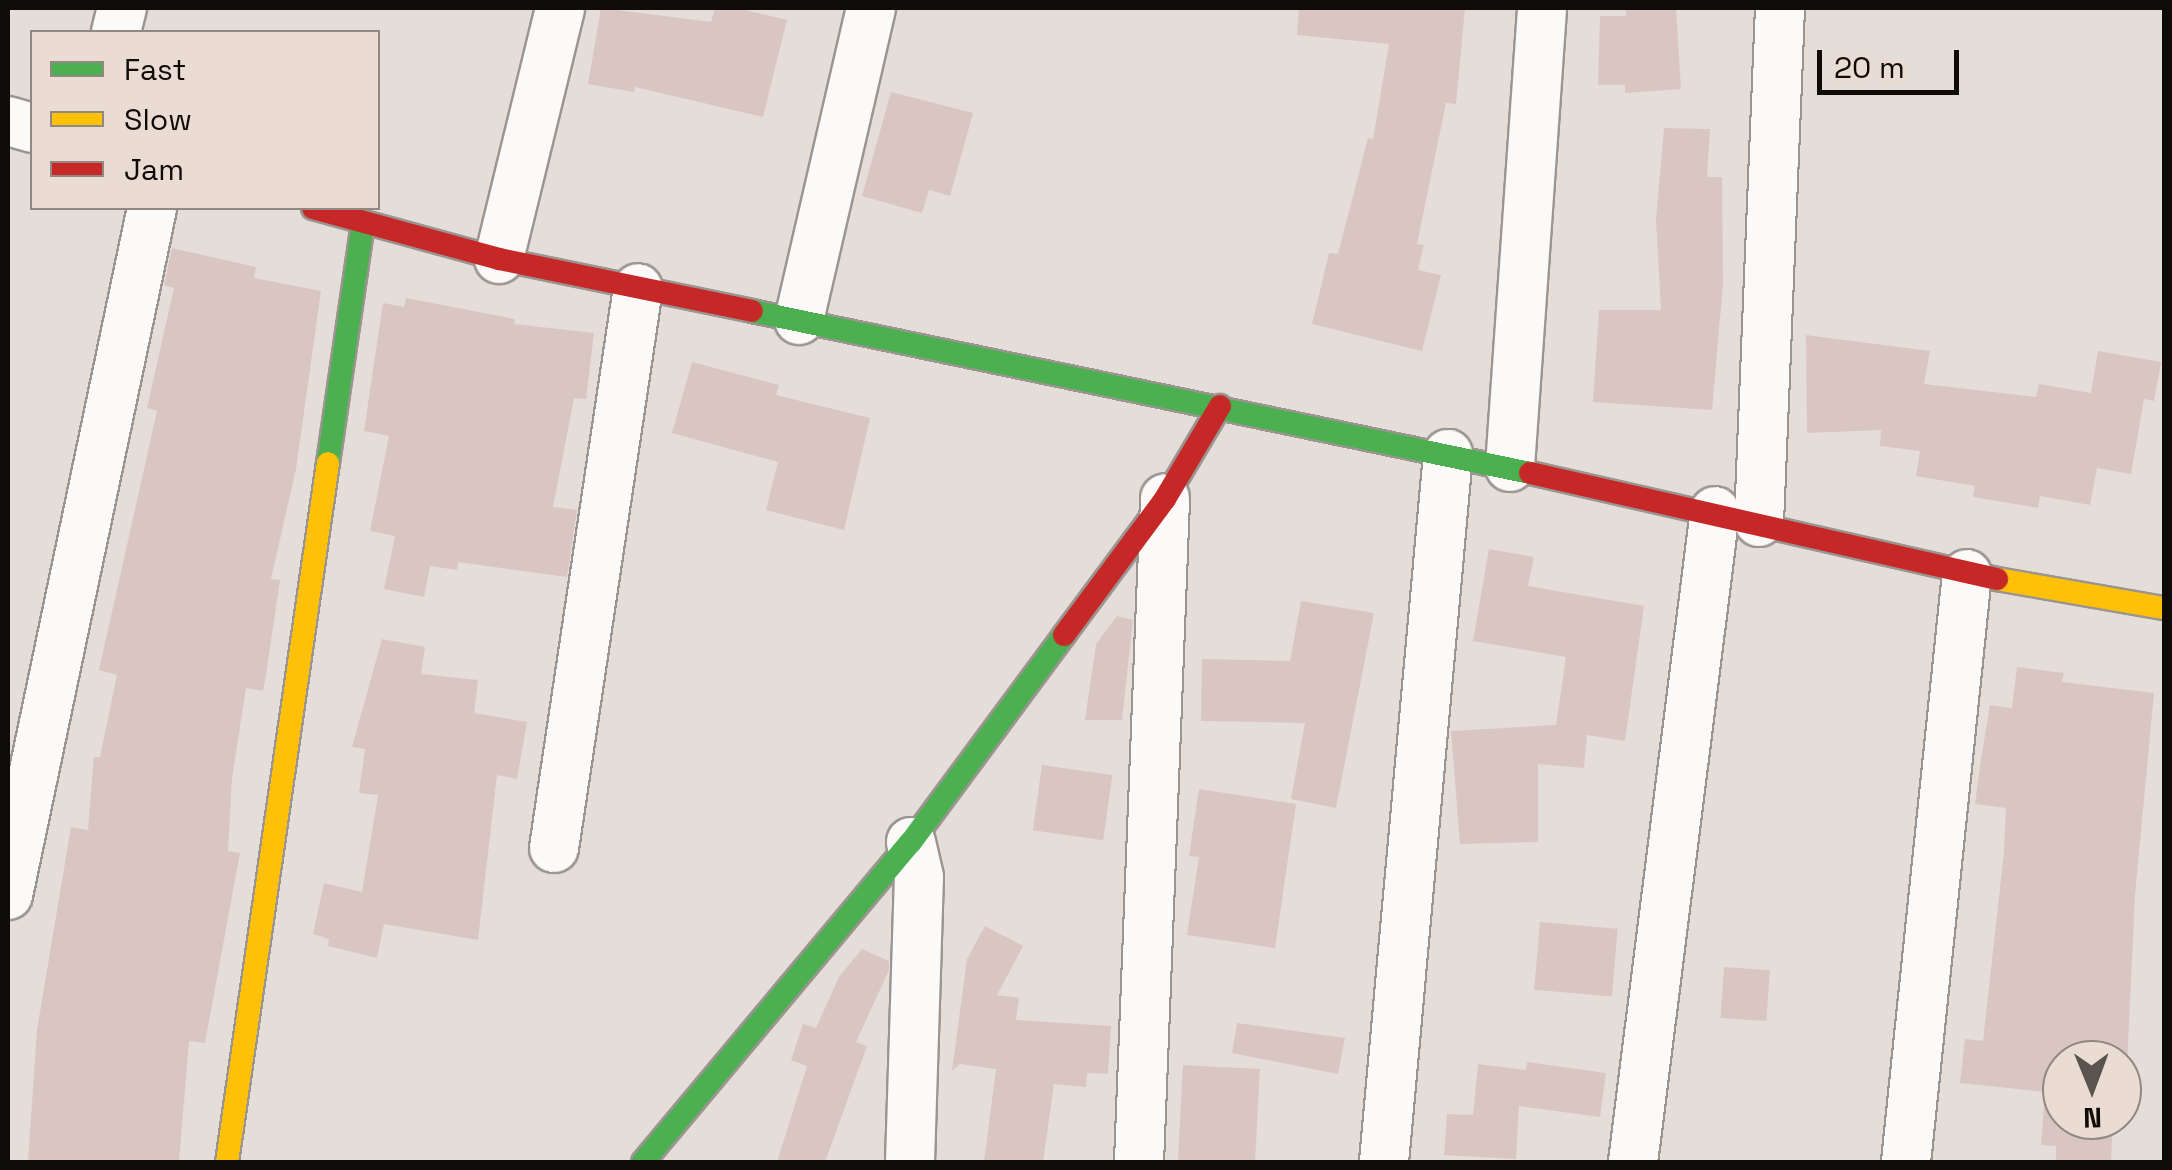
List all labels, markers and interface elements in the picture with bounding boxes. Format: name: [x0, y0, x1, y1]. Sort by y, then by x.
legend: [30, 30, 380, 210]
scale bar: [1822, 30, 1964, 92]
text: 20 m: [1834, 48, 1905, 87]
text: Fast: [124, 50, 186, 89]
text: Slow: [124, 100, 192, 139]
text: Jam: [124, 150, 184, 189]
north arrow: [2042, 1040, 2142, 1140]
text: N: [2083, 1100, 2102, 1136]

